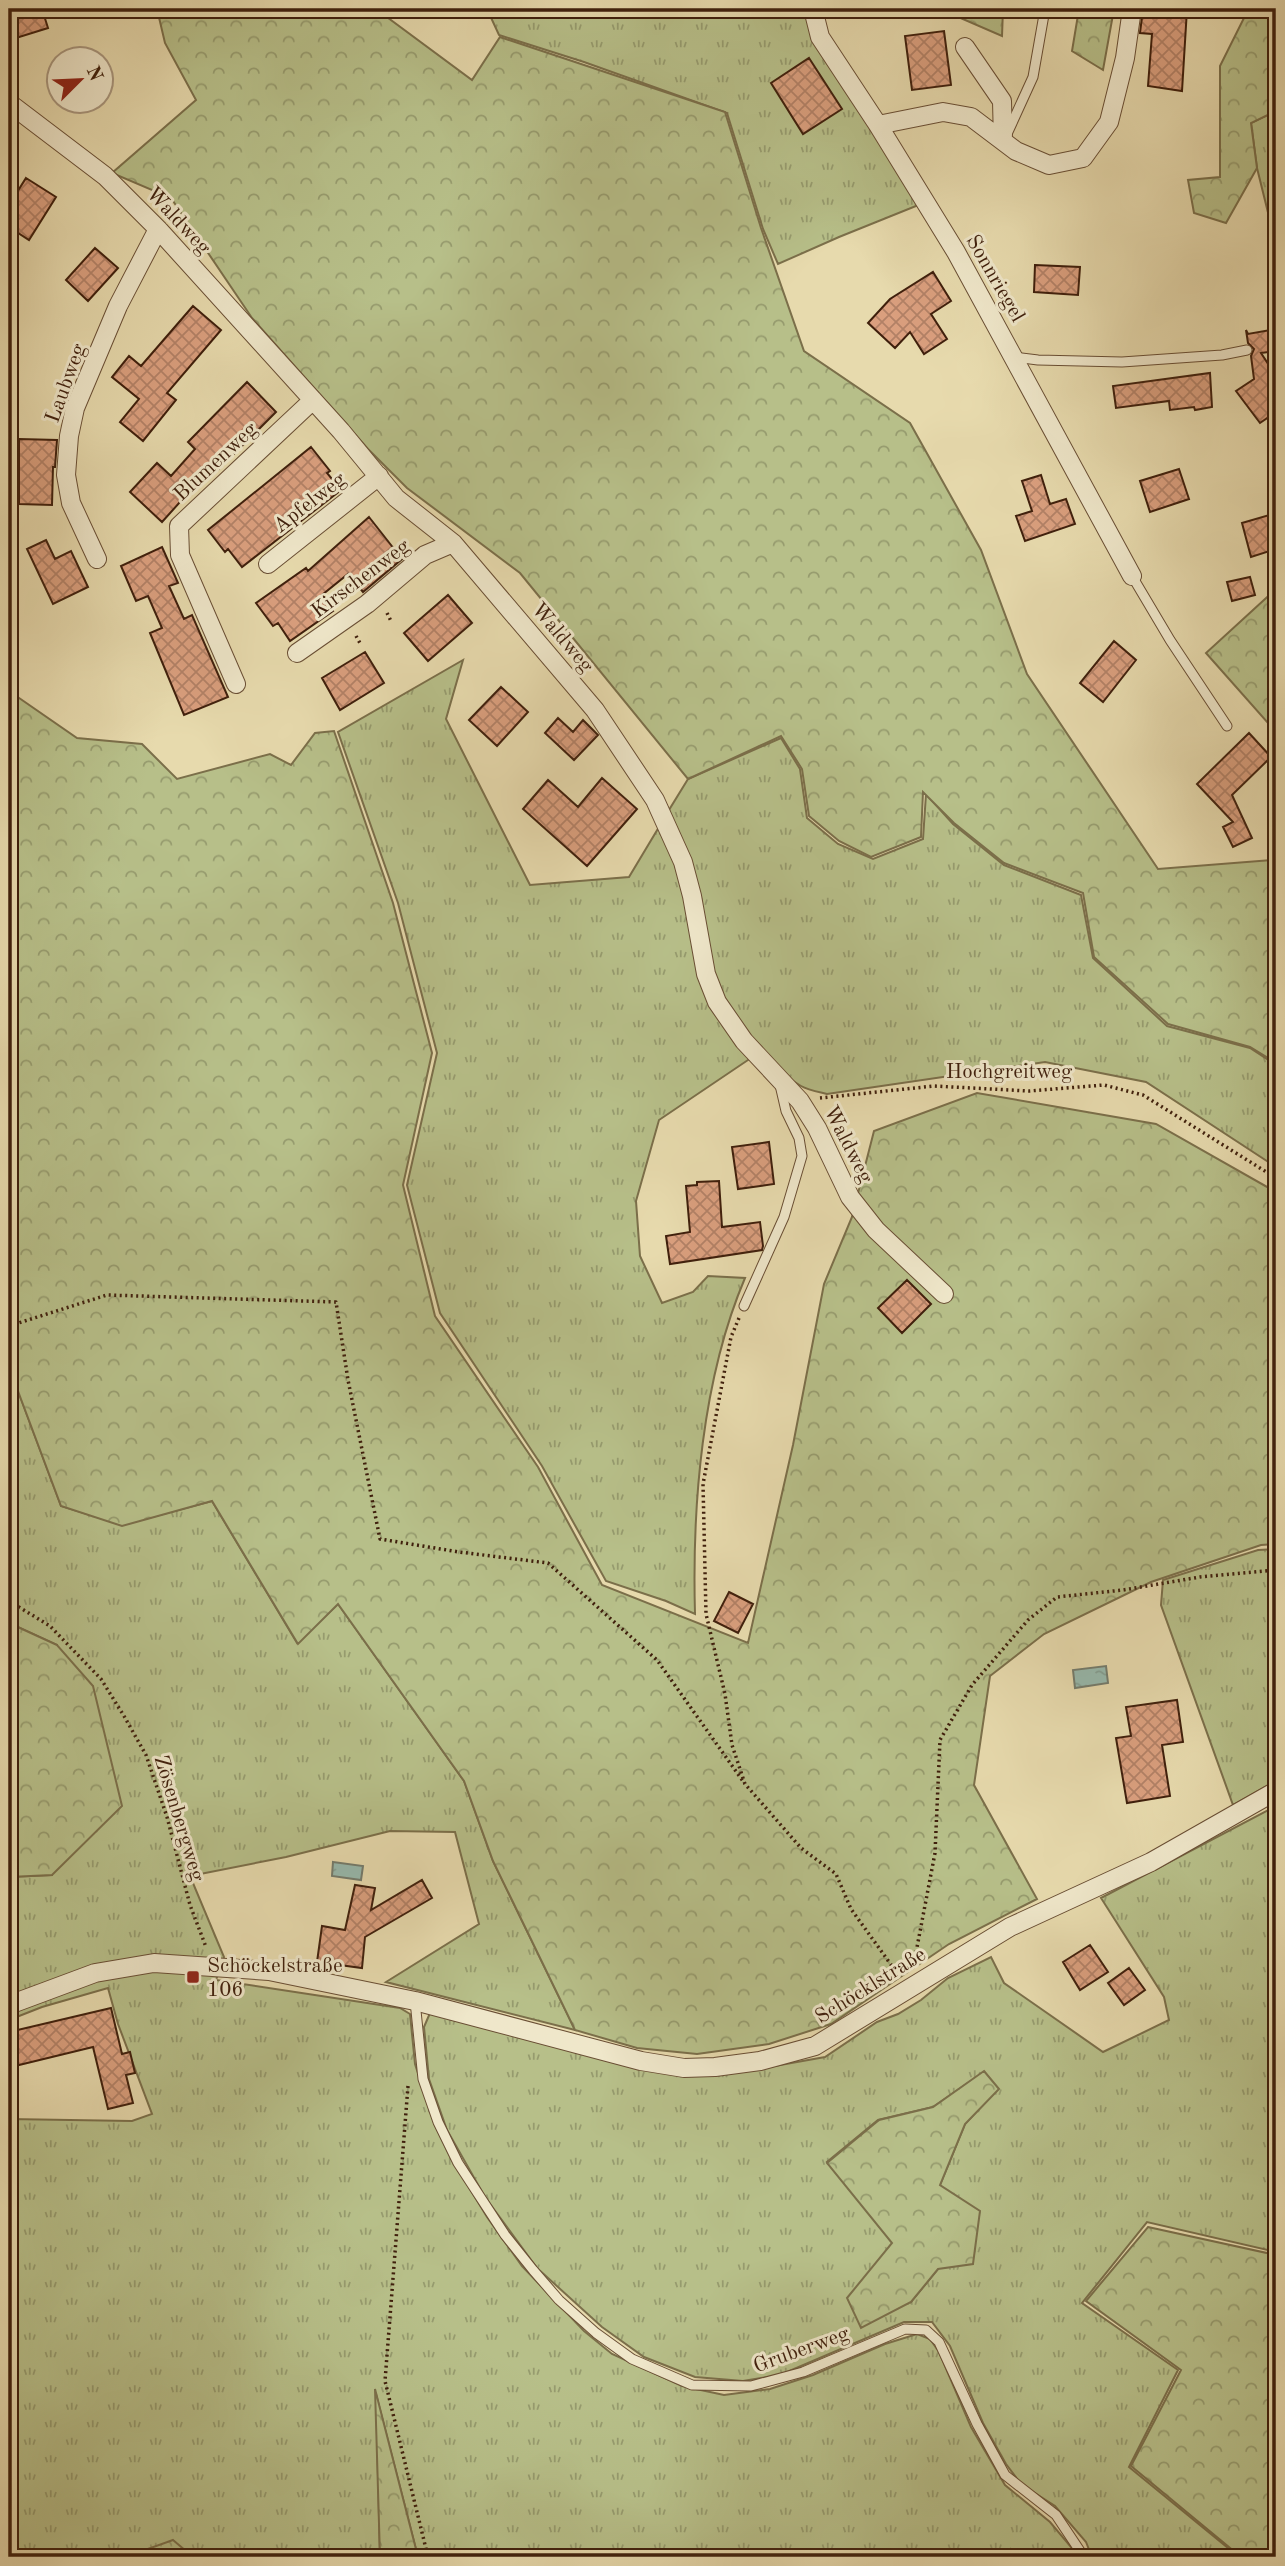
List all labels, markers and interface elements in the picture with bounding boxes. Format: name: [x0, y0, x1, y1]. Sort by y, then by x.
north arrow: [46, 46, 116, 116]
text: N: [82, 64, 105, 85]
street label: Waldweg: [142, 183, 215, 259]
street label: Sonnriegel: [961, 232, 1028, 326]
street label: Laubweg: [42, 341, 91, 426]
street label: Blumenweg: [170, 418, 262, 506]
street label: Apfelweg: [270, 468, 351, 538]
street label: Kirschenweg: [308, 535, 415, 623]
street label: Waldweg: [527, 599, 597, 677]
street label: Hochgreitweg: [946, 1062, 1073, 1083]
street label: Waldweg: [819, 1102, 876, 1187]
street label: Zösenbergweg: [149, 1753, 208, 1885]
street label: Schöcklstraße: [812, 1944, 930, 2029]
place label: Schöckelstraße 106: [207, 1956, 343, 2001]
marker: Schöckelstraße 106: [185, 1969, 201, 1985]
street label: Gruberweg: [751, 2323, 853, 2377]

